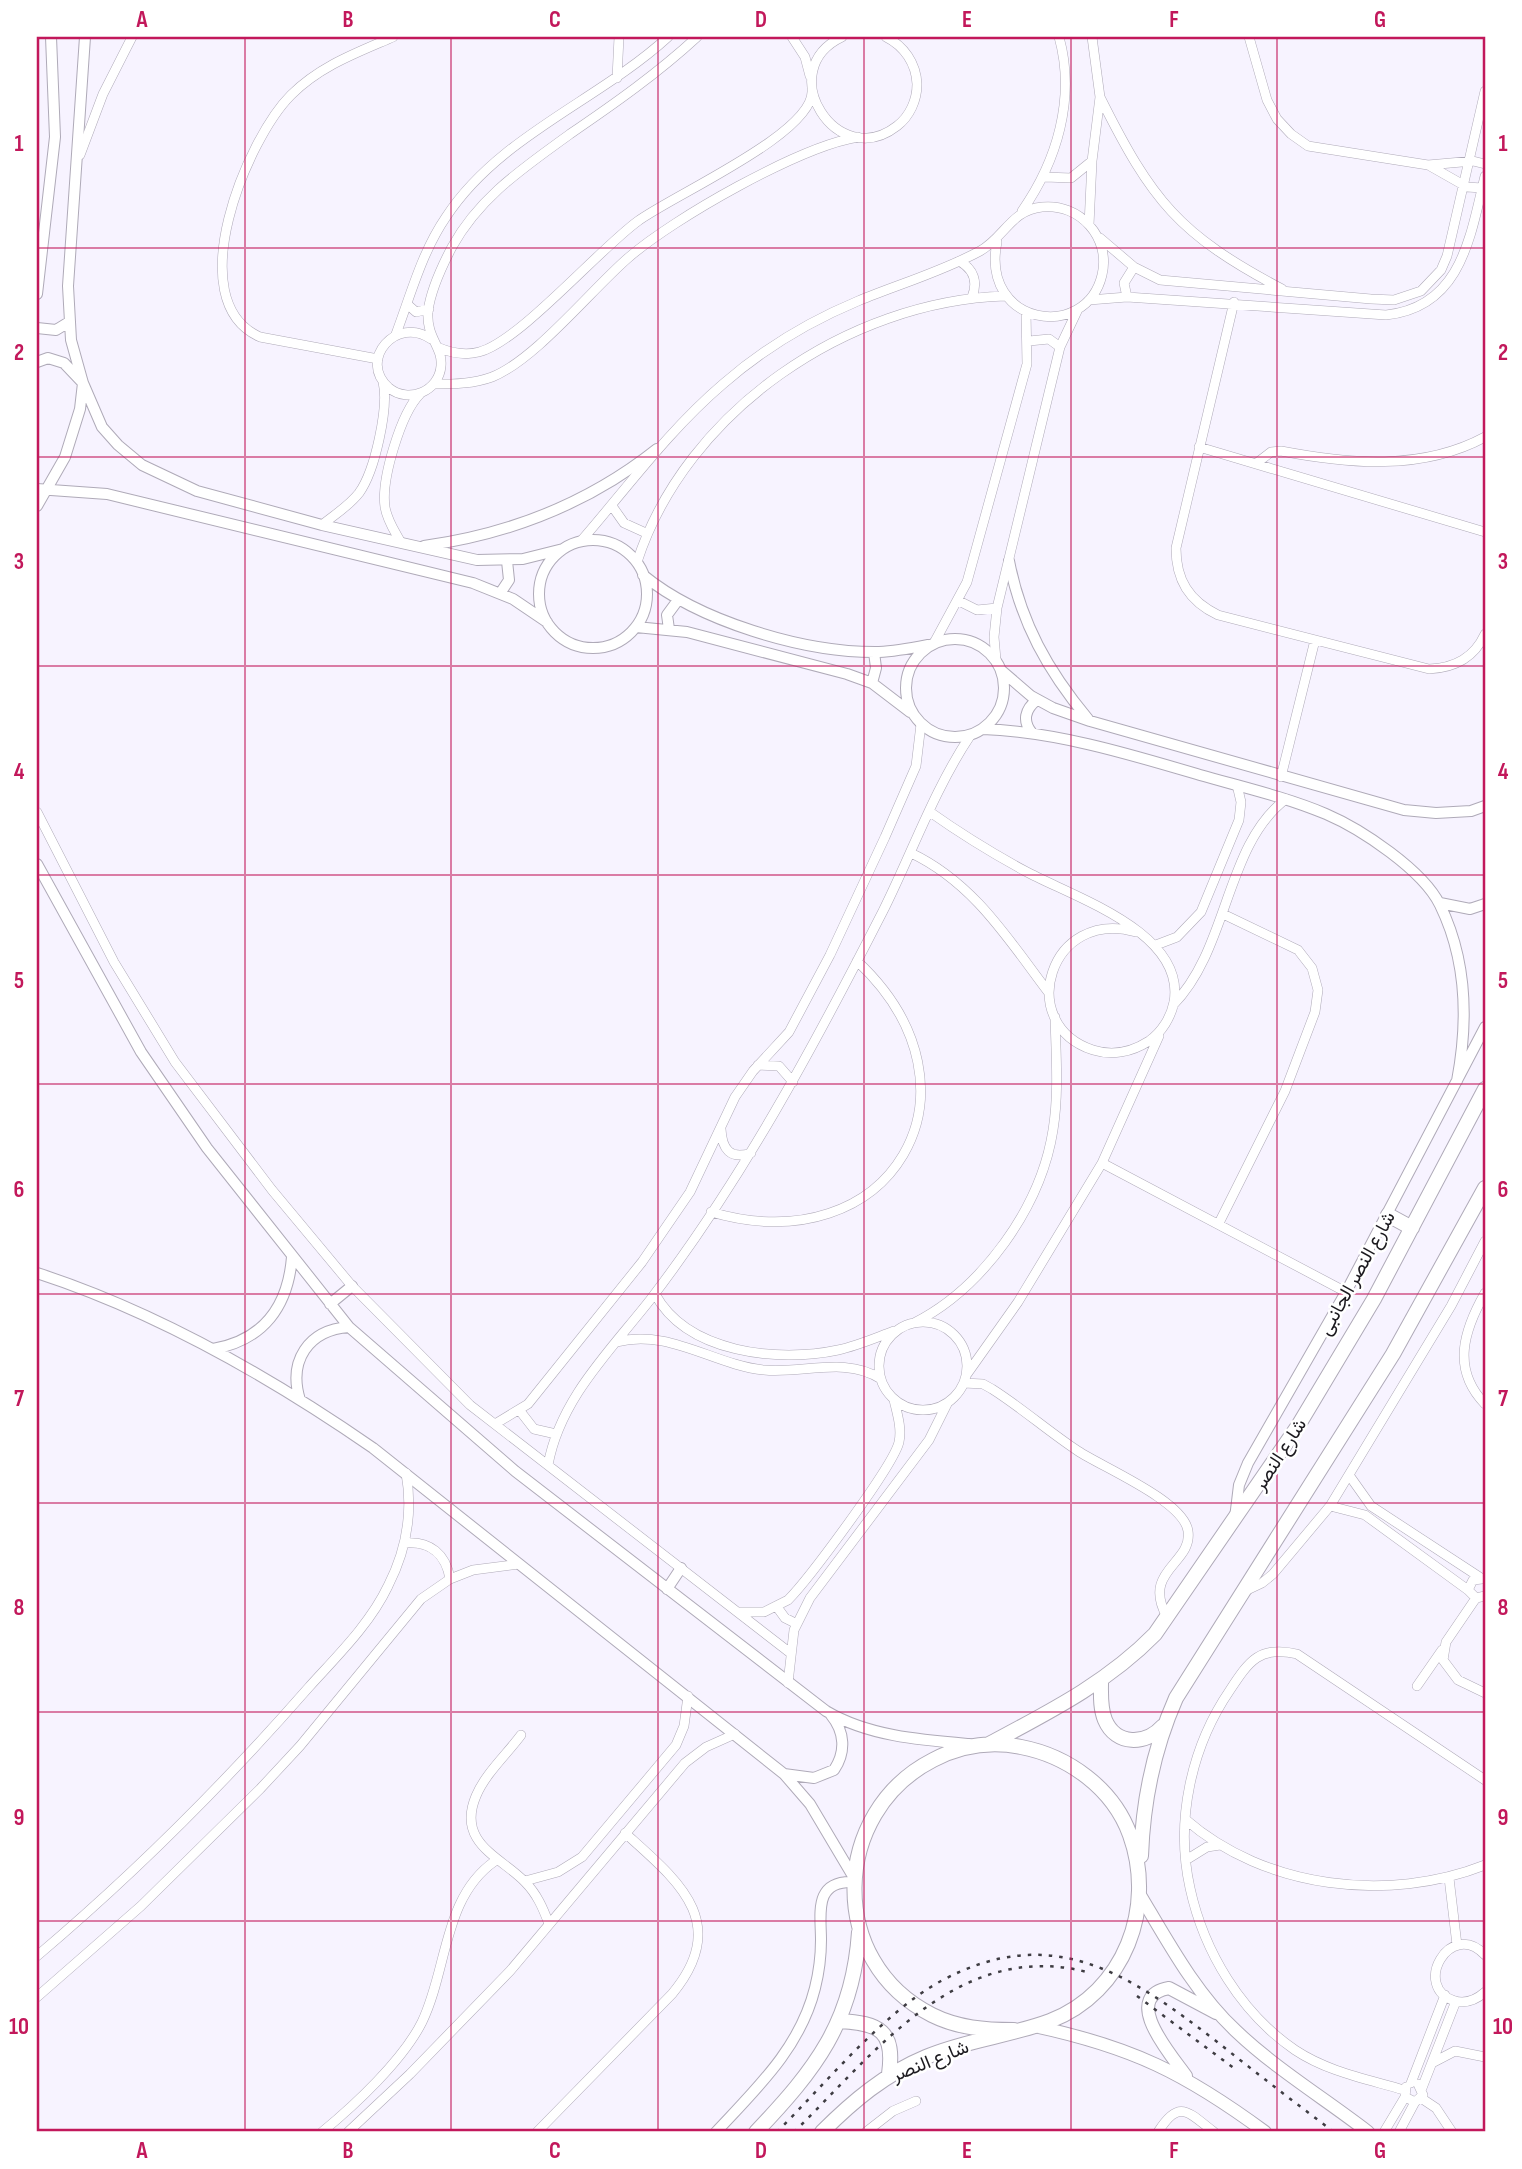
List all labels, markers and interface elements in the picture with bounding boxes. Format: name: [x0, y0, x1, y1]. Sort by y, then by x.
text: A: [136, 6, 149, 34]
text: B: [343, 6, 354, 34]
text: C: [549, 6, 561, 34]
text: D: [755, 6, 767, 34]
text: E: [962, 6, 972, 34]
text: F: [1169, 6, 1179, 34]
text: G: [1374, 6, 1386, 34]
text: 1: [14, 130, 24, 158]
text: 1: [1498, 130, 1508, 158]
text: 2: [14, 339, 24, 367]
text: 2: [1498, 339, 1508, 367]
text: 3: [14, 548, 24, 576]
text: 3: [1498, 548, 1508, 576]
text: 4: [14, 758, 25, 786]
text: 4: [1498, 758, 1509, 786]
text: 5: [14, 967, 24, 995]
text: 5: [1498, 967, 1508, 995]
text: 6: [14, 1176, 24, 1204]
text: 6: [1498, 1176, 1508, 1204]
street label: شارع النصر الجانبى: [1314, 1208, 1401, 1340]
text: 7: [14, 1385, 24, 1413]
text: 7: [1498, 1385, 1508, 1413]
street label: شارع النصر: [1248, 1414, 1312, 1496]
text: 8: [14, 1594, 25, 1622]
text: 8: [1498, 1594, 1509, 1622]
text: 9: [14, 1804, 24, 1832]
text: 9: [1498, 1804, 1508, 1832]
text: 10: [9, 2013, 29, 2041]
text: 10: [1493, 2013, 1513, 2041]
street label: شارع النصر: [888, 2036, 973, 2088]
text: A: [136, 2137, 149, 2165]
text: B: [343, 2137, 354, 2165]
text: C: [549, 2137, 561, 2165]
text: D: [755, 2137, 767, 2165]
text: E: [962, 2137, 972, 2165]
text: F: [1169, 2137, 1179, 2165]
text: G: [1374, 2137, 1386, 2165]

